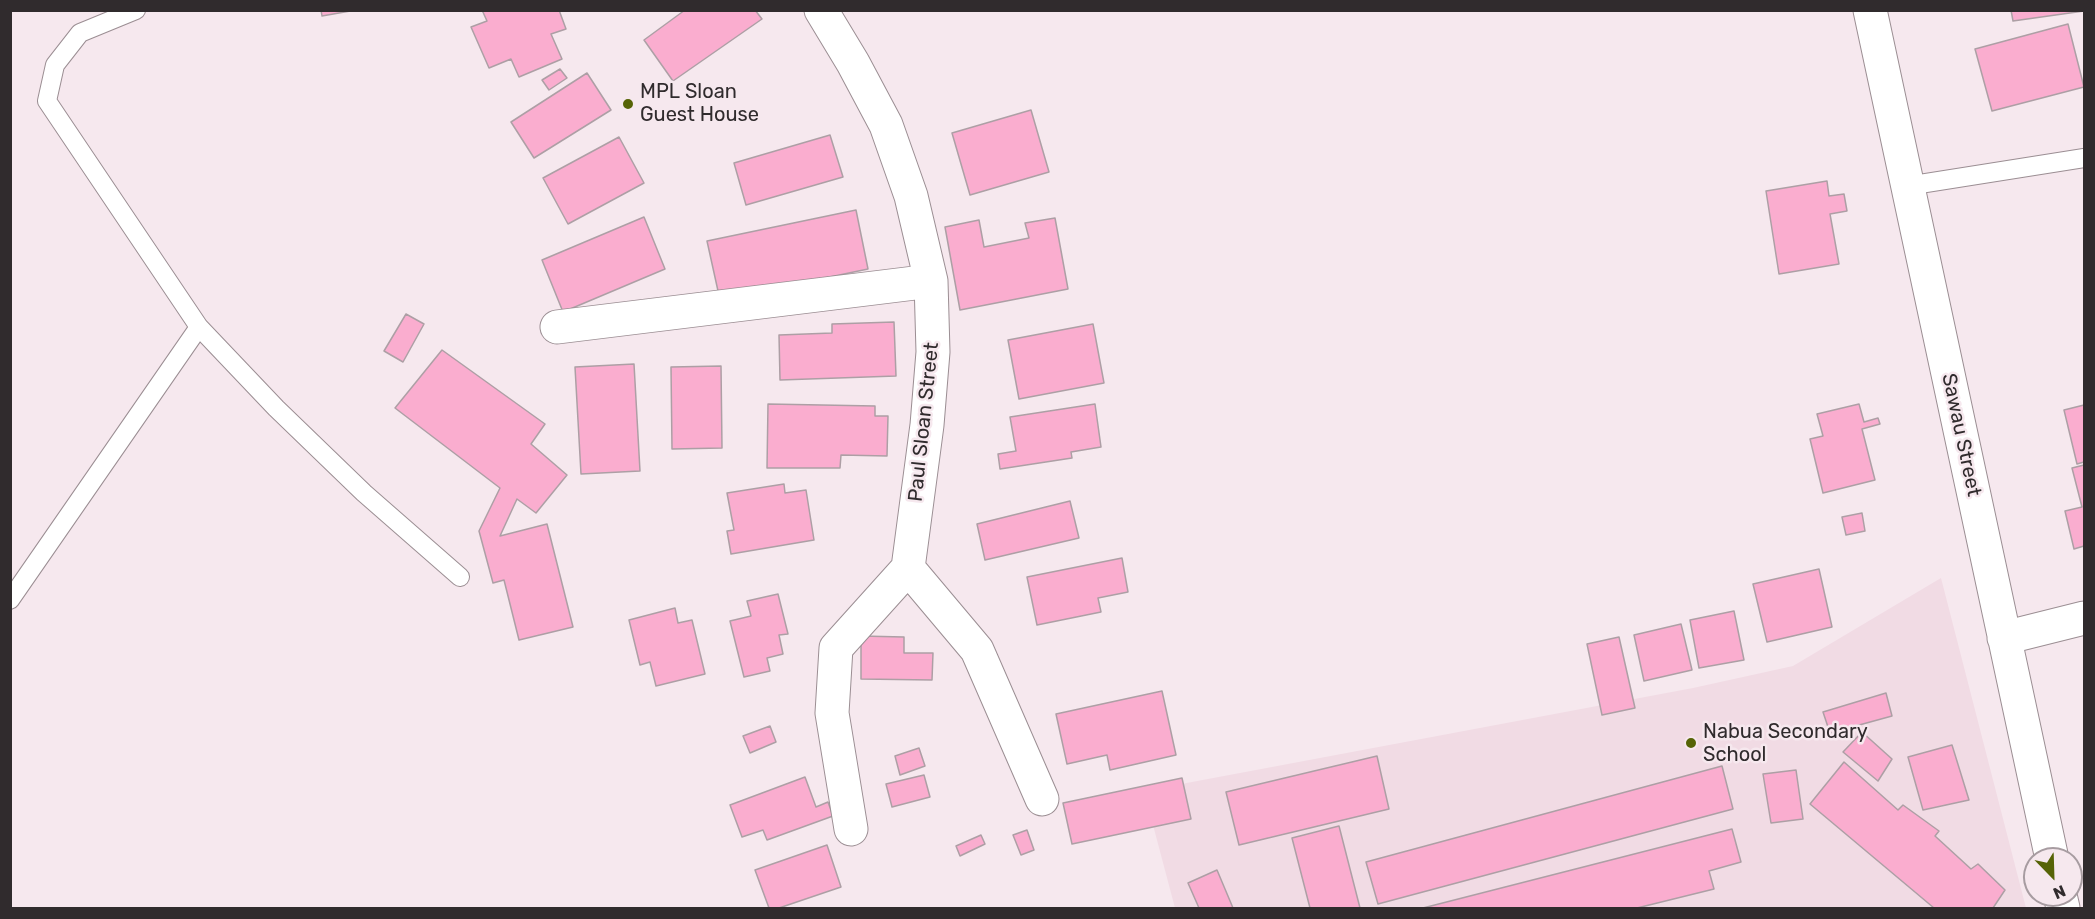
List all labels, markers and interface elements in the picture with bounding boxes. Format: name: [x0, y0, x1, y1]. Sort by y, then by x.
place label: MPL Sloan Guest House: [640, 80, 759, 127]
marker: MPL Sloan Guest House: [621, 97, 635, 111]
street label: Paul Sloan Street: [904, 341, 944, 503]
street label: Sawau Street: [1936, 371, 1986, 499]
place label: Nabua Secondary School: [1703, 720, 1868, 767]
marker: Nabua Secondary School: [1684, 736, 1698, 750]
north arrow: [2023, 847, 2083, 907]
text: N: [2050, 881, 2068, 903]

